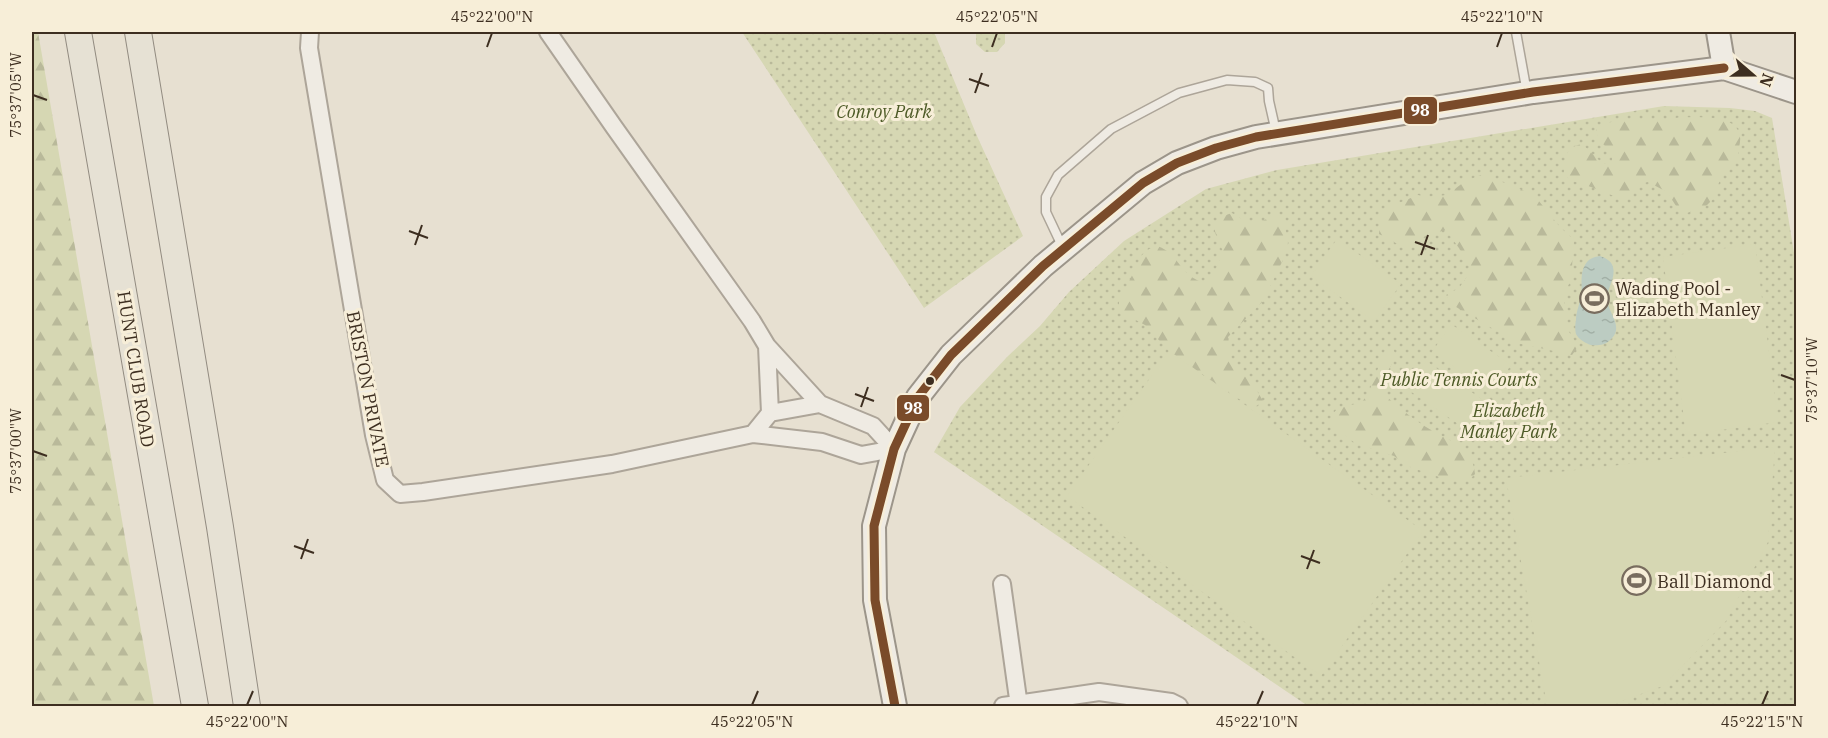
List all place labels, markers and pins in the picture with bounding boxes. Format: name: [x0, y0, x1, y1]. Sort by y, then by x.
place label: Wading Pool - Elizabeth Manley: [1615, 277, 1761, 321]
sports icon: Wading Pool - Elizabeth Manley: [1578, 282, 1610, 314]
unlabelled marker: [924, 375, 936, 387]
sports icon: Ball Diamond: [1620, 565, 1652, 597]
place label: Ball Diamond: [1657, 570, 1772, 593]

